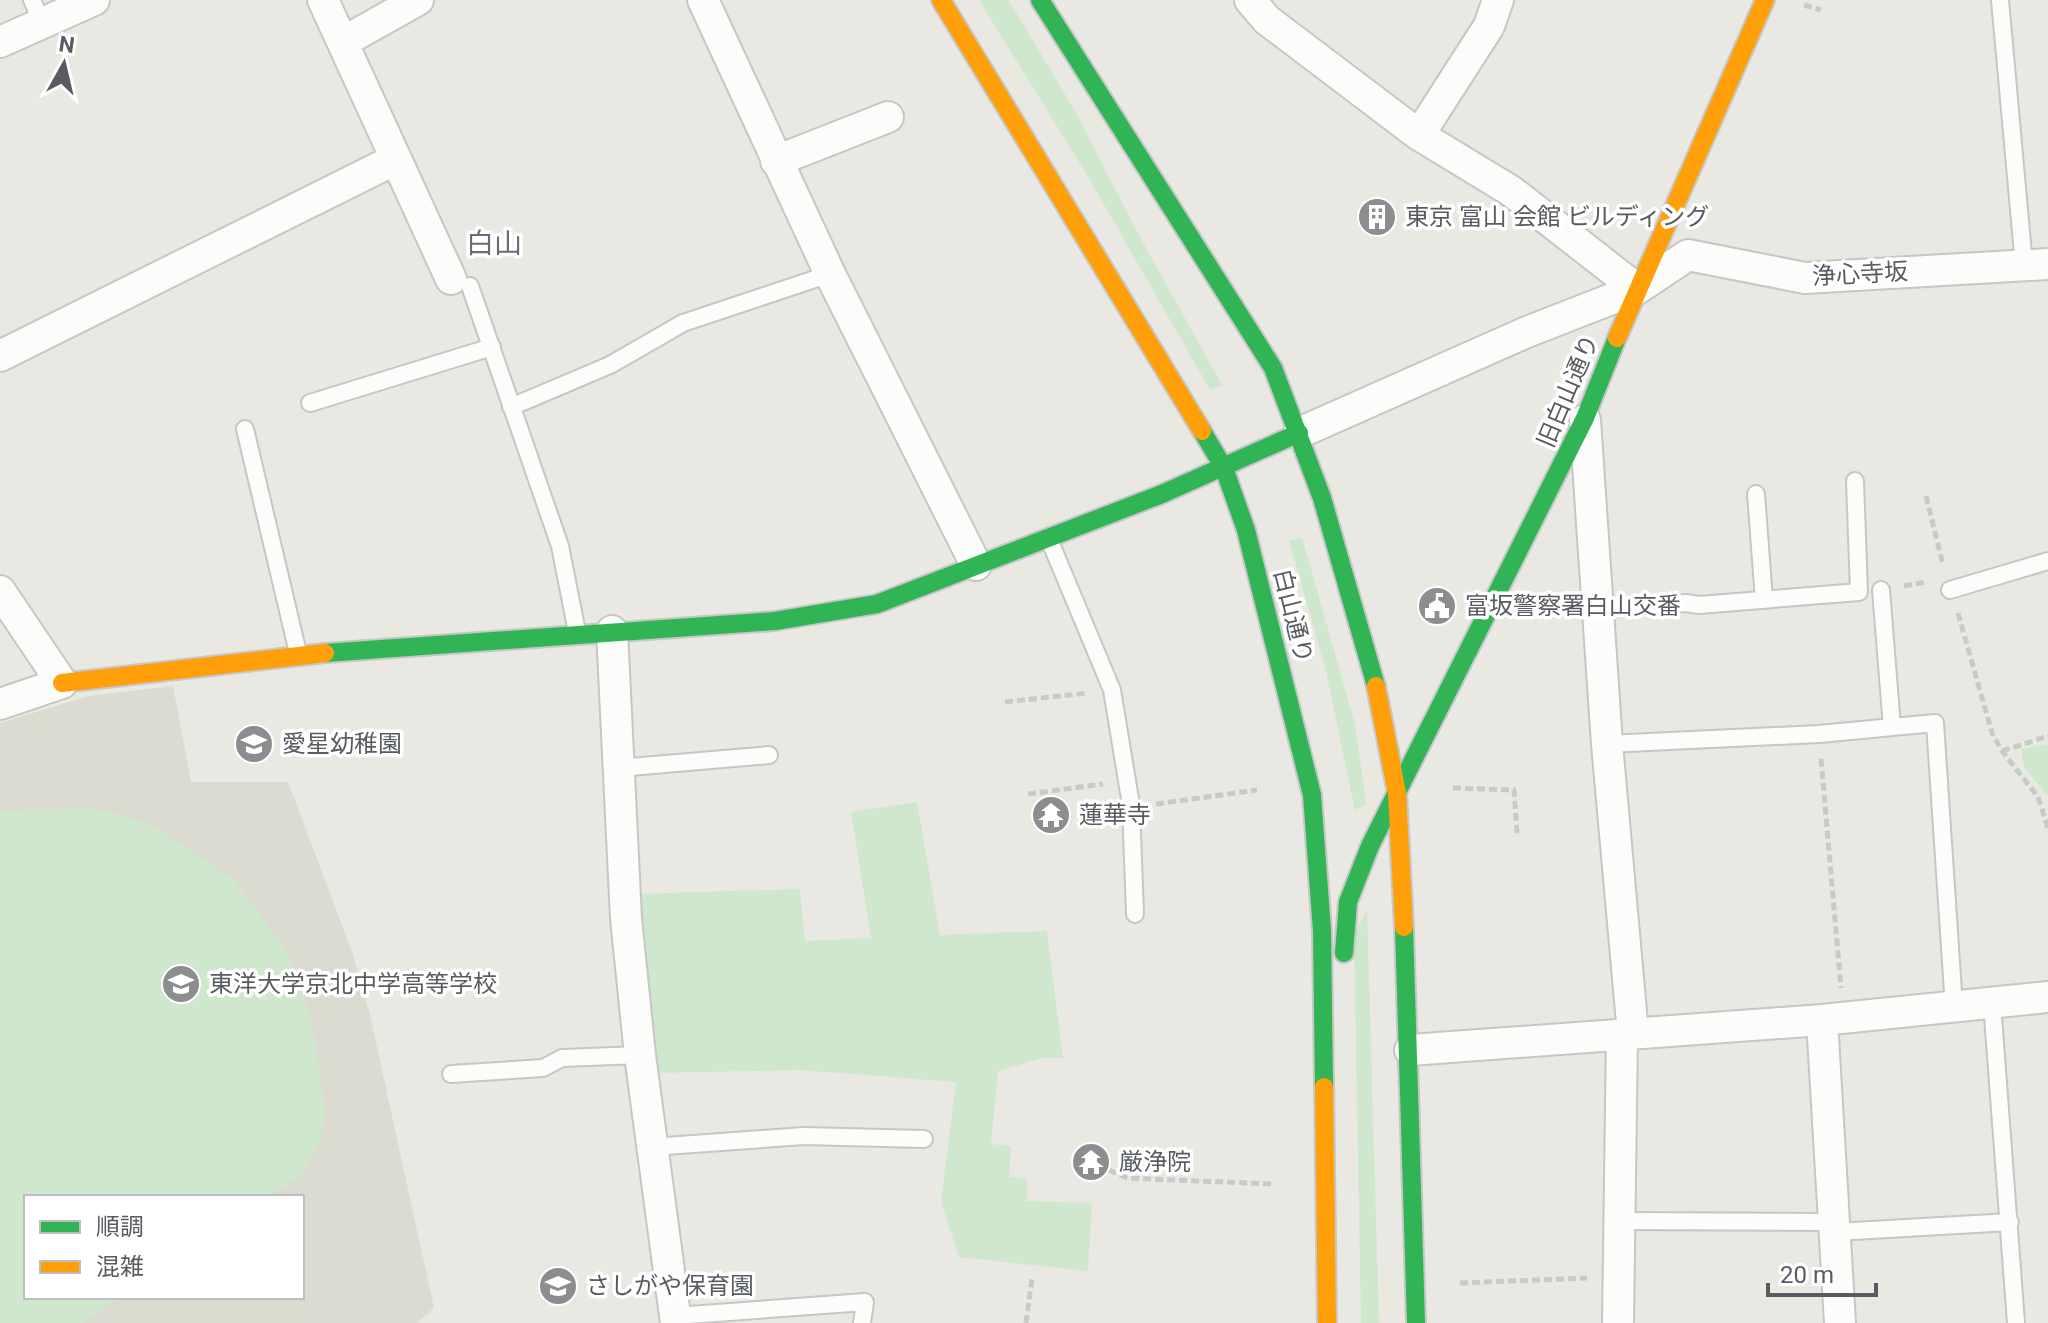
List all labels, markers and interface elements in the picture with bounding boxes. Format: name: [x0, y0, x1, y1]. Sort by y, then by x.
north arrow: [24, 24, 104, 104]
text: N: [57, 31, 76, 58]
building icon: 東京 富山 会館 ビルディング: [1356, 196, 1398, 238]
place label: 東京 富山 会館 ビルディング: [1405, 203, 1709, 231]
district label: 白山: [466, 227, 522, 260]
street label: 浄心寺坂: [1811, 258, 1909, 290]
street label: 旧白山通り: [1532, 330, 1604, 452]
street label: 白山通り: [1268, 566, 1318, 666]
public building icon: 富坂警察署白山交番: [1416, 585, 1458, 627]
place label: 富坂警察署白山交番: [1465, 592, 1681, 620]
school or university icon: 愛星幼稚園: [233, 723, 275, 765]
place label: 愛星幼稚園: [282, 730, 402, 758]
temple icon: 蓮華寺: [1030, 794, 1072, 836]
place label: 蓮華寺: [1079, 801, 1151, 829]
school or university icon: 東洋大学京北中学高等学校: [160, 963, 202, 1005]
place label: 東洋大学京北中学高等学校: [209, 970, 497, 998]
temple icon: 厳浄院: [1070, 1141, 1112, 1183]
place label: 厳浄院: [1119, 1148, 1191, 1176]
legend: [24, 1195, 304, 1299]
text: 順調: [96, 1213, 144, 1241]
scale bar: [1768, 1247, 1876, 1297]
text: 混雑: [96, 1253, 144, 1281]
text: 20 m: [1780, 1261, 1834, 1289]
school or university icon: さしがや保育園: [537, 1265, 579, 1307]
place label: さしがや保育園: [586, 1272, 754, 1300]

